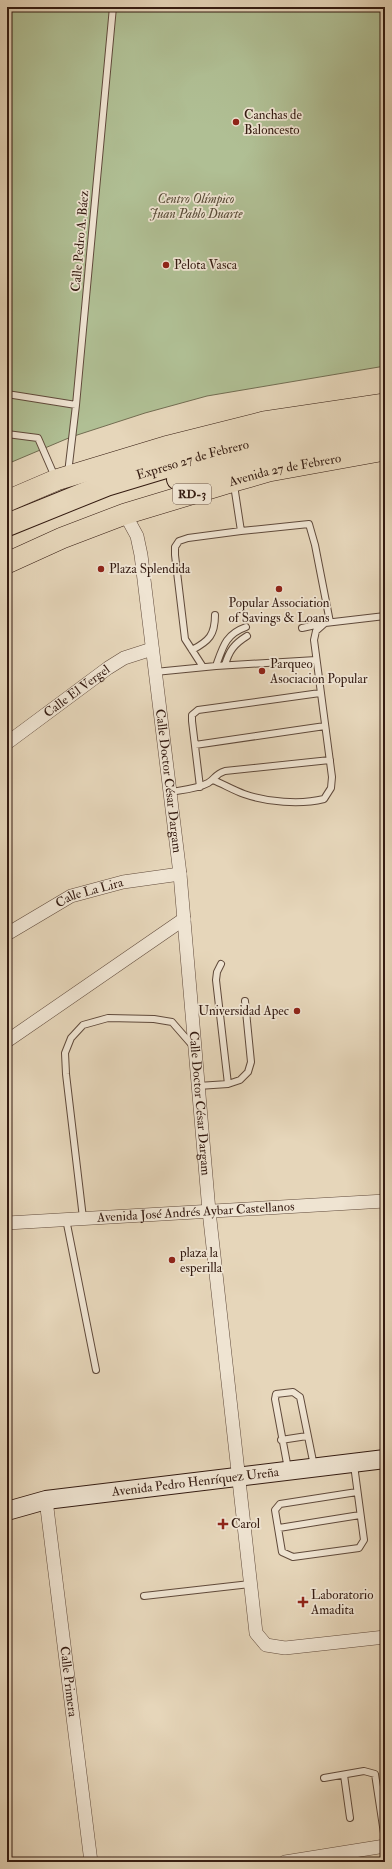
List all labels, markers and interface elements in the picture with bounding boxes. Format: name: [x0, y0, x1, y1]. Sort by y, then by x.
place label: Canchas de Baloncesto: [244, 107, 302, 138]
marker: Canchas de Baloncesto: [231, 117, 241, 127]
street label: Calle Pedro A. Báez: [68, 189, 92, 292]
park label: Centro Olímpico Juan Pablo Duarte: [149, 191, 243, 222]
place label: Pelota Vasca: [174, 257, 238, 273]
marker: Pelota Vasca: [161, 260, 171, 270]
street label: Expreso 27 de Febrero: [134, 436, 250, 483]
street label: Avenida 27 de Febrero: [226, 450, 342, 490]
road number: RD-3: [173, 484, 211, 504]
place label: Plaza Splendida: [109, 561, 191, 578]
marker: Plaza Splendida: [96, 564, 106, 574]
marker: Popular Association of Savings & Loans: [274, 584, 284, 594]
place label: Popular Association of Savings & Loans: [228, 595, 330, 626]
place label: Parqueo Asociacion Popular: [269, 656, 368, 688]
street label: Calle El Vergel: [40, 661, 114, 721]
marker: Parqueo Asociacion Popular: [257, 666, 267, 676]
street label: Calle Doctor César Dargam: [152, 708, 185, 854]
street label: Calle La Lira: [53, 874, 126, 911]
place label: Universidad Apec: [198, 1003, 289, 1020]
marker: Universidad Apec: [292, 1006, 302, 1016]
street label: Calle Doctor César Dargam: [186, 1030, 214, 1176]
street label: Avenida José Andrés Aybar Castellanos: [96, 1198, 295, 1226]
place label: plaza la esperilla: [179, 1245, 223, 1277]
marker: plaza la esperilla: [167, 1255, 177, 1265]
street label: Avenida Pedro Henríquez Ureña: [110, 1464, 281, 1500]
place label: Carol: [231, 1516, 261, 1532]
marker: Carol: [218, 1519, 228, 1529]
place label: Laboratorio Amadita: [310, 1587, 374, 1618]
marker: Laboratorio Amadita: [298, 1597, 308, 1607]
street label: Calle Primera: [56, 1645, 81, 1719]

